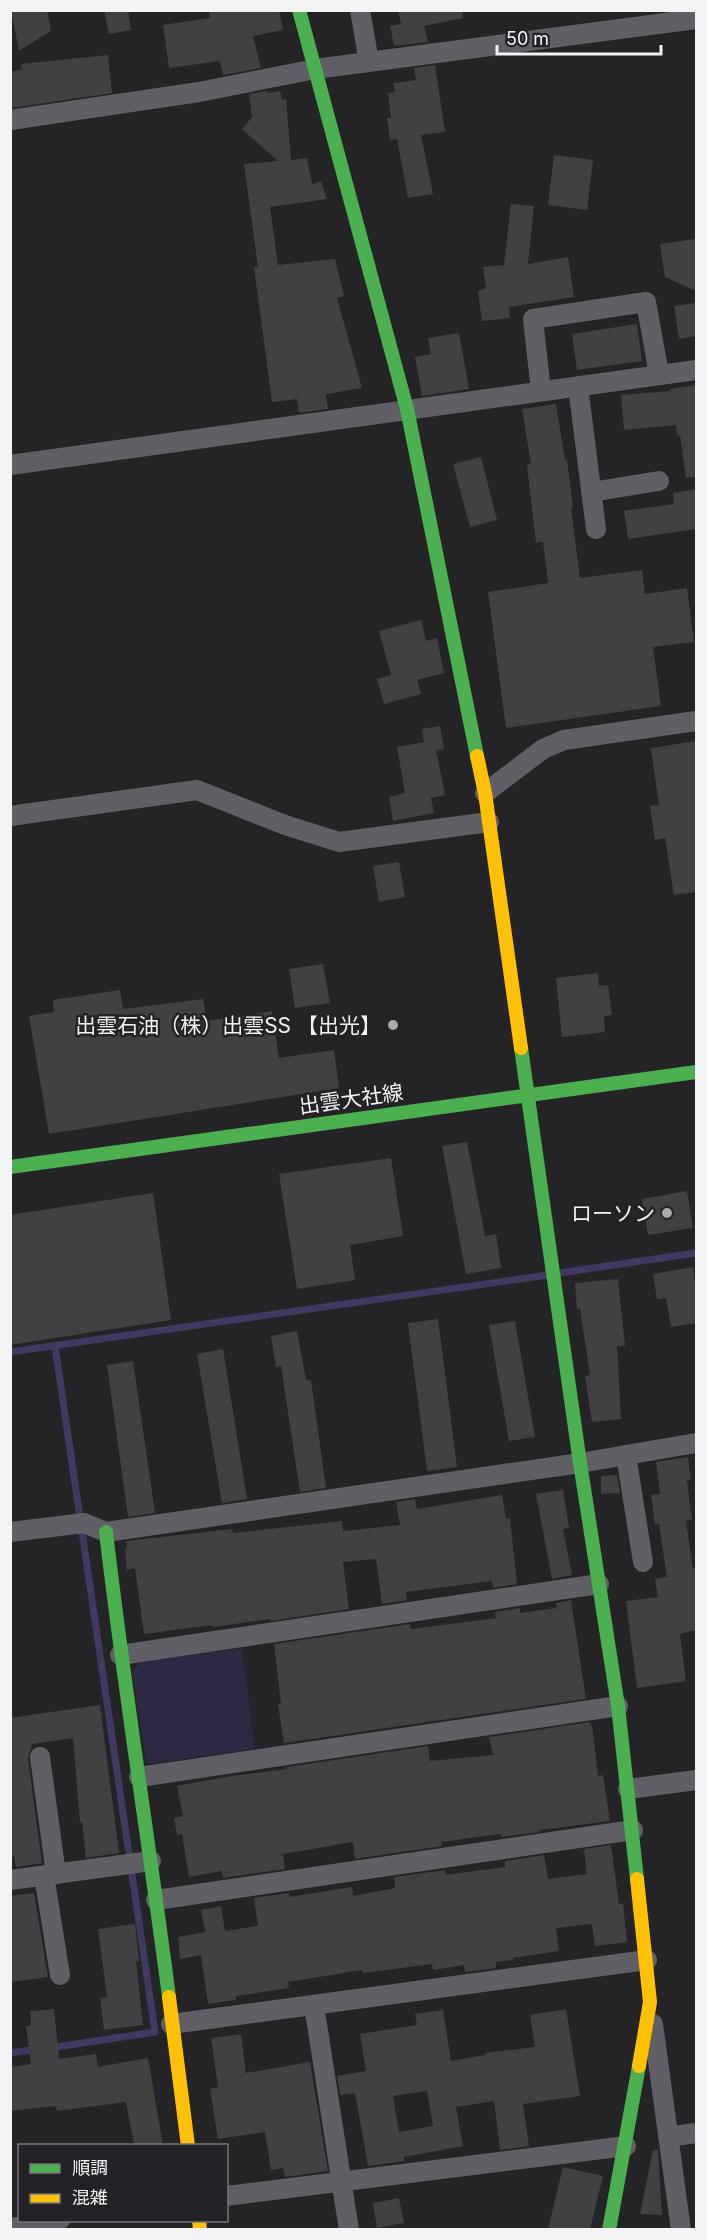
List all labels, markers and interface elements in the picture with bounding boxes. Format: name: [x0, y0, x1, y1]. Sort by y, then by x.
scale bar: [497, 18, 660, 56]
text: 50 m: [506, 28, 549, 49]
place label: 出雲石油（株）出雲SS 【出光】: [75, 1013, 381, 1038]
marker: 出雲石油（株）出雲SS 【出光】: [386, 1018, 400, 1032]
street label: 出雲大社線: [297, 1079, 405, 1119]
place label: ローソン: [571, 1201, 655, 1226]
marker: ローソン: [660, 1206, 674, 1220]
legend: [18, 2144, 228, 2222]
text: 順調: [72, 2157, 108, 2178]
text: 混雑: [72, 2187, 108, 2208]

